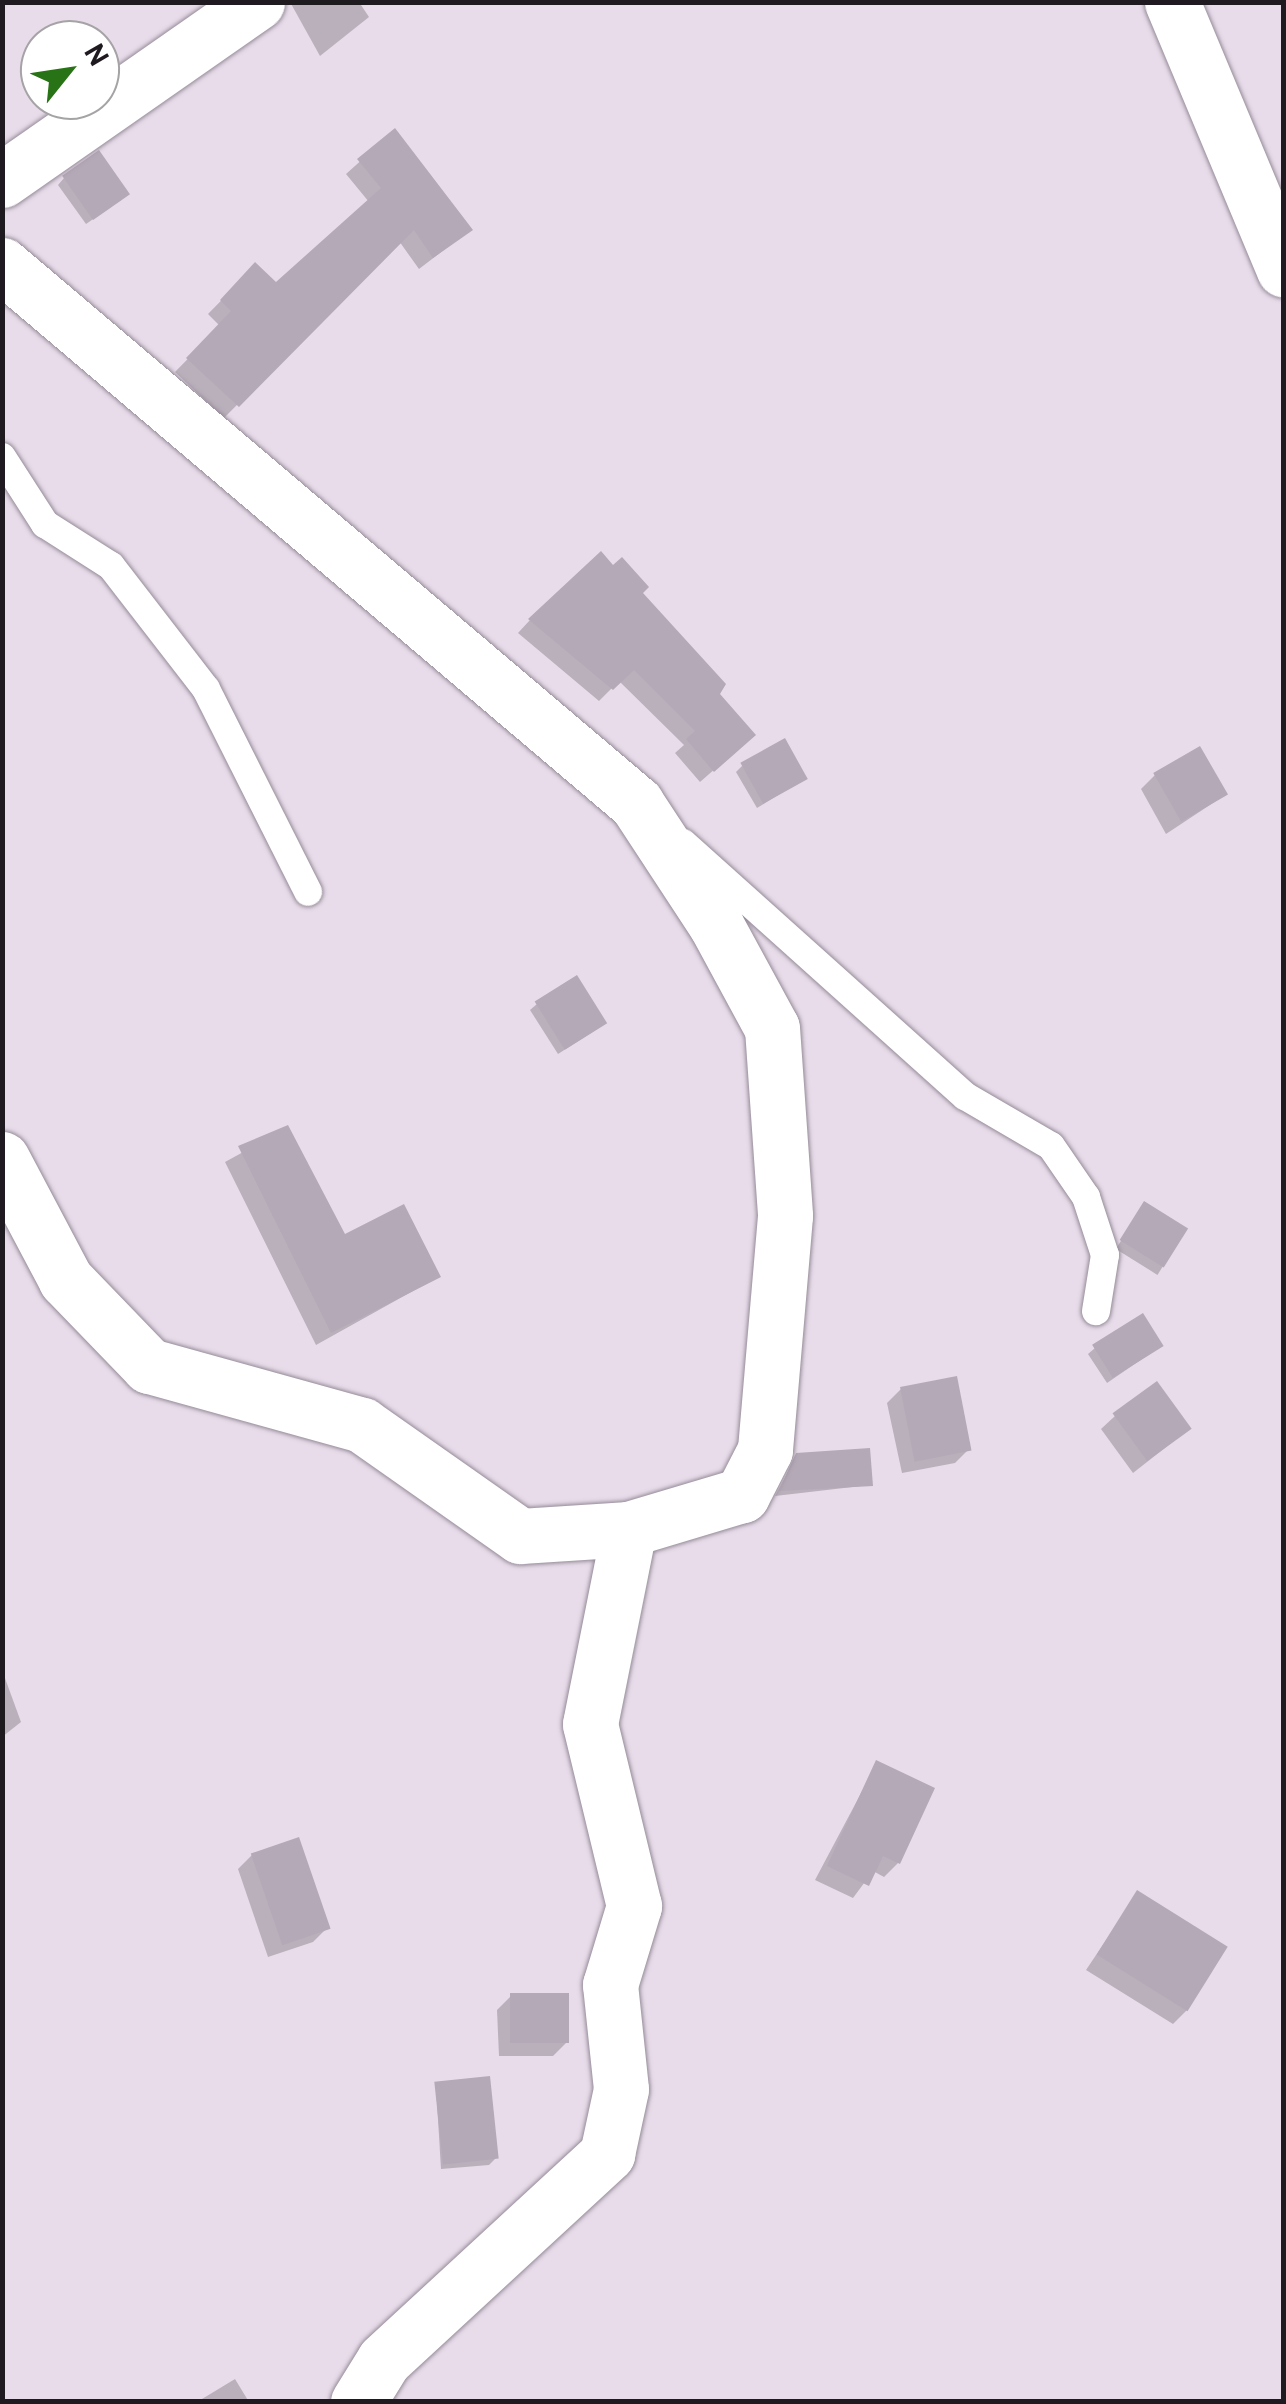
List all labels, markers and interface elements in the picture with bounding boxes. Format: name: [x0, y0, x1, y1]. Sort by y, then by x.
north arrow: [20, 20, 120, 120]
text: N: [74, 38, 115, 74]

